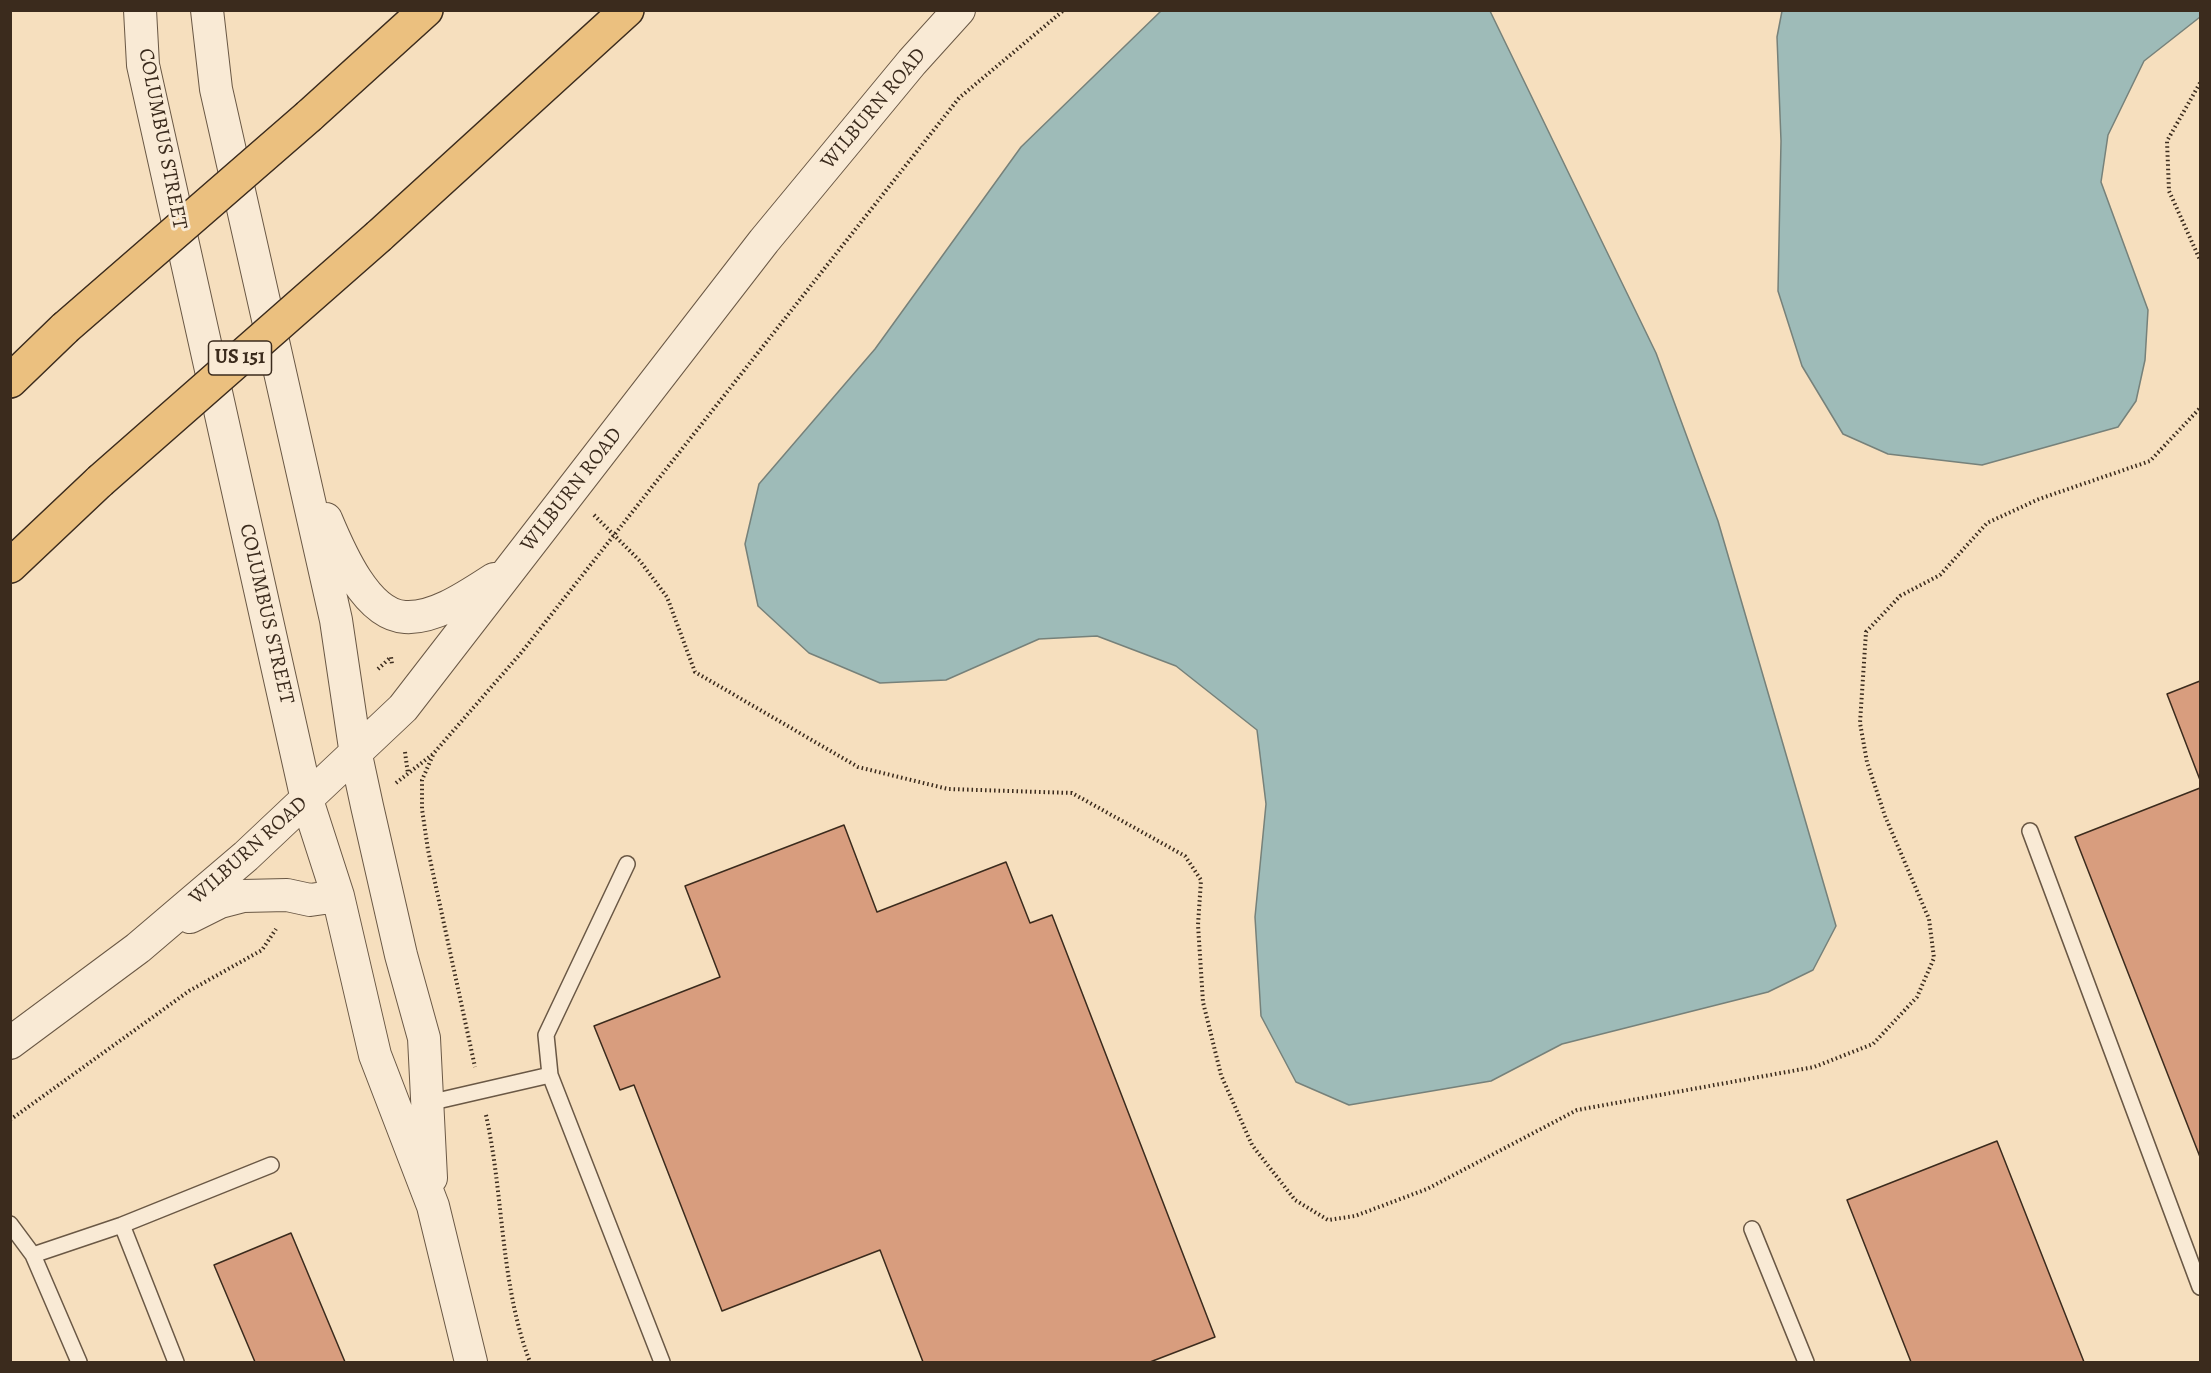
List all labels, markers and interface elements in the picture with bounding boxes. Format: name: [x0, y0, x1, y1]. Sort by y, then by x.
street label: WILBURN ROAD: [816, 43, 932, 175]
street label: COLUMBUS STREET: [132, 46, 192, 232]
road number: US 151: [208, 341, 272, 375]
street label: WILBURN ROAD: [516, 423, 628, 557]
street label: COLUMBUS STREET: [233, 522, 299, 706]
street label: WILBURN ROAD: [185, 791, 313, 911]

